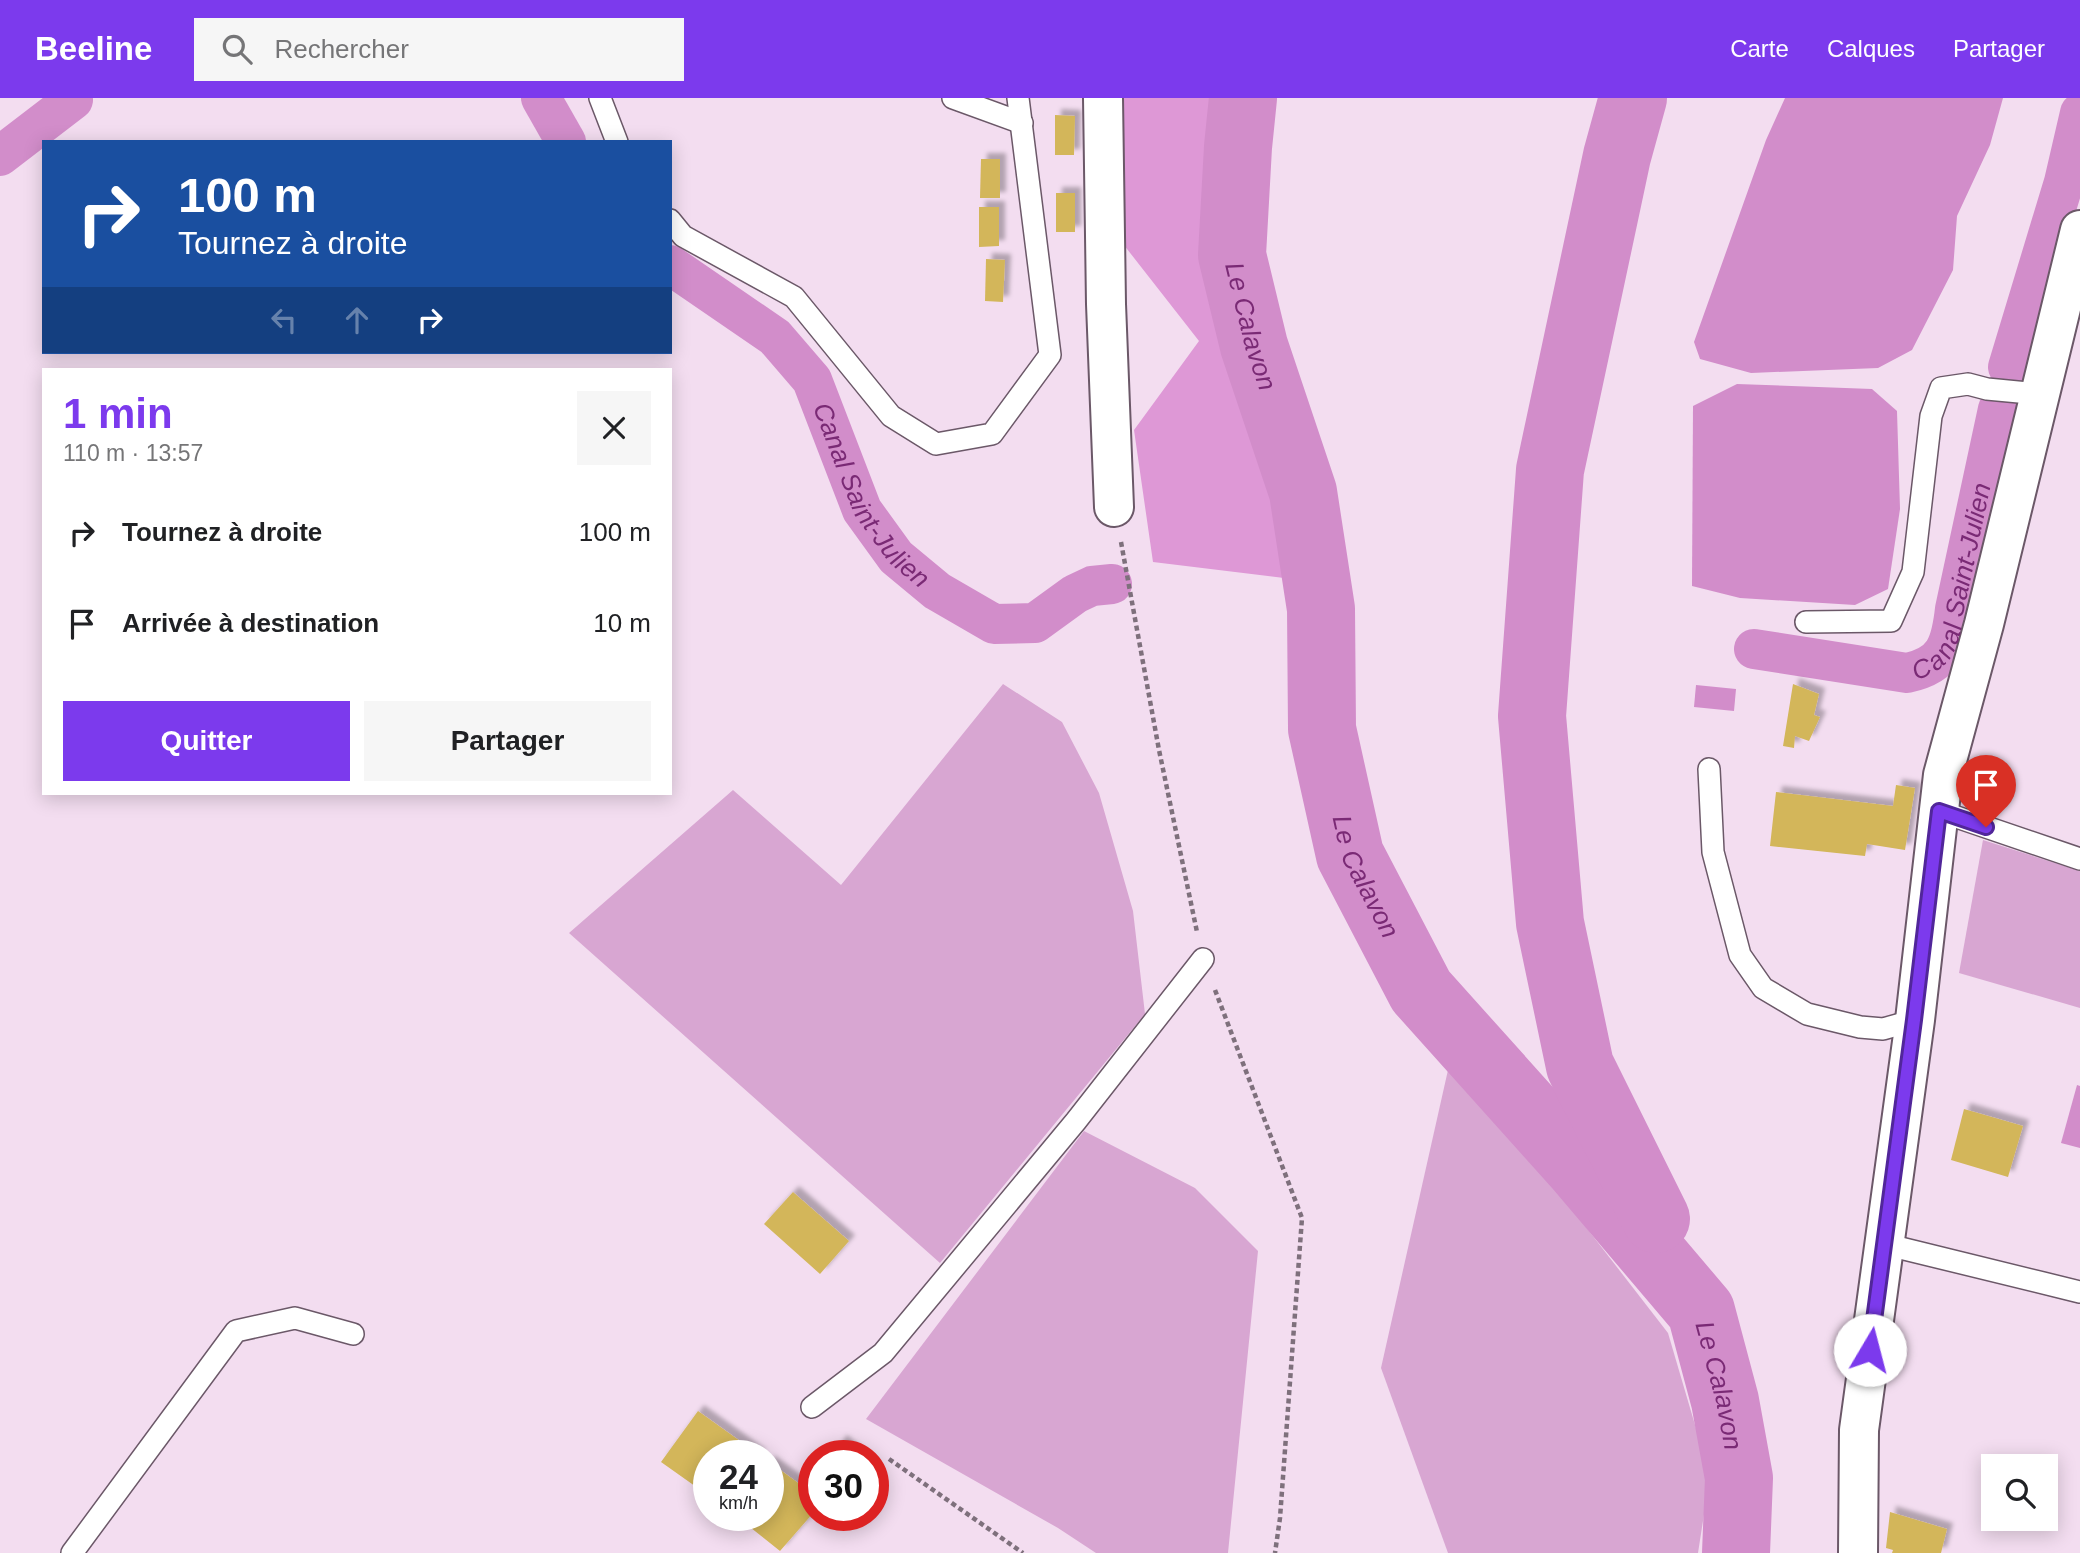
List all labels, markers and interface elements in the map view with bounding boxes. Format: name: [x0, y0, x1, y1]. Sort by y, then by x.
search box: [194, 18, 684, 81]
text: Beeline: [35, 30, 152, 67]
icon: search: [218, 30, 256, 68]
text: Rechercher: [274, 34, 409, 64]
text: Carte: [1730, 35, 1789, 62]
text: Calques: [1827, 35, 1915, 62]
text: Partager: [1953, 35, 2045, 62]
icon: right: [63, 168, 154, 259]
text: 100 m: [178, 168, 317, 222]
text: Tournez à droite: [178, 225, 407, 261]
water label: Le Calavon: [1219, 259, 1283, 394]
icon: left: [265, 301, 303, 339]
icon: ahead: [338, 301, 376, 339]
icon: right: [411, 301, 449, 339]
text: 1 min: [63, 390, 173, 437]
button: close: [577, 391, 651, 465]
water label: Canal Saint-Julien: [807, 398, 936, 594]
text: 110 m · 13:57: [63, 440, 203, 466]
water label: Canal Saint-Julien: [1907, 480, 1997, 686]
icon: right: [63, 514, 101, 552]
text: Tournez à droite: [122, 517, 322, 547]
text: 100 m: [579, 517, 651, 547]
icon: arrive: [63, 605, 101, 643]
text: Arrivée à destination: [122, 608, 379, 638]
text: 10 m: [593, 608, 651, 638]
button: Quitter: [63, 701, 350, 781]
button: Partager: [364, 701, 651, 781]
pin: [1956, 755, 2016, 827]
icon: arrive: [1967, 766, 2005, 804]
water label: Le Calavon: [1327, 812, 1406, 943]
position arrow: [1833, 1313, 1907, 1387]
water label: Le Calavon: [1689, 1318, 1749, 1452]
speed limit sign: 30: [798, 1440, 889, 1531]
map controls: [1981, 1454, 2058, 1531]
button: search: [1981, 1454, 2058, 1531]
text: 24: [719, 1457, 758, 1496]
text: km/h: [719, 1493, 758, 1513]

